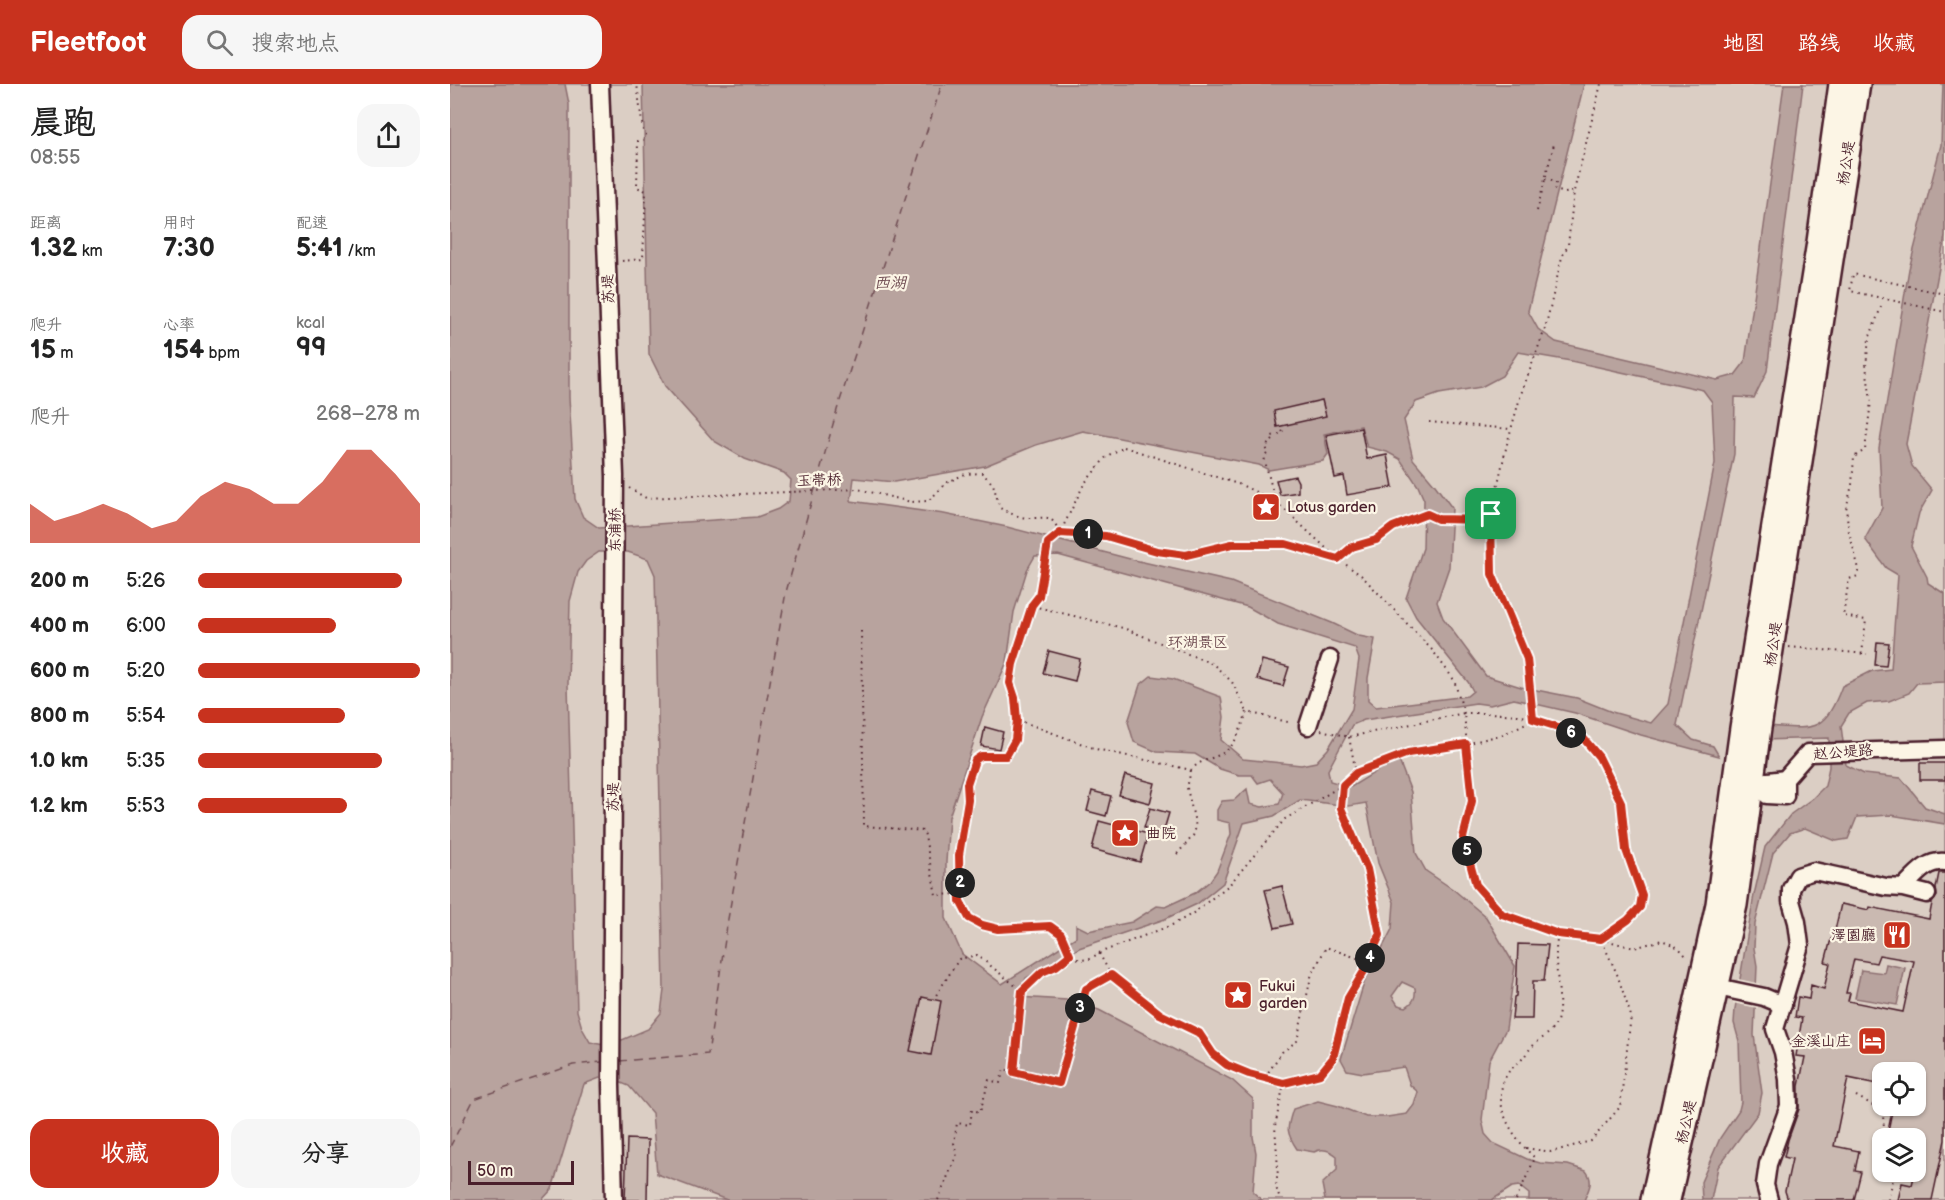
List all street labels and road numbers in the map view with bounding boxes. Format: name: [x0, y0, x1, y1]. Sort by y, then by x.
street label: 杨公堤: [1834, 139, 1859, 187]
street label: 苏堤: [598, 274, 619, 304]
street label: 玉带桥: [796, 470, 842, 491]
street label: 东浦桥: [606, 507, 625, 553]
street label: 杨公堤: [1761, 620, 1786, 668]
street label: 赵公堤路: [1812, 740, 1874, 765]
street label: 苏堤: [604, 782, 623, 812]
street label: 杨公堤: [1672, 1098, 1701, 1146]

